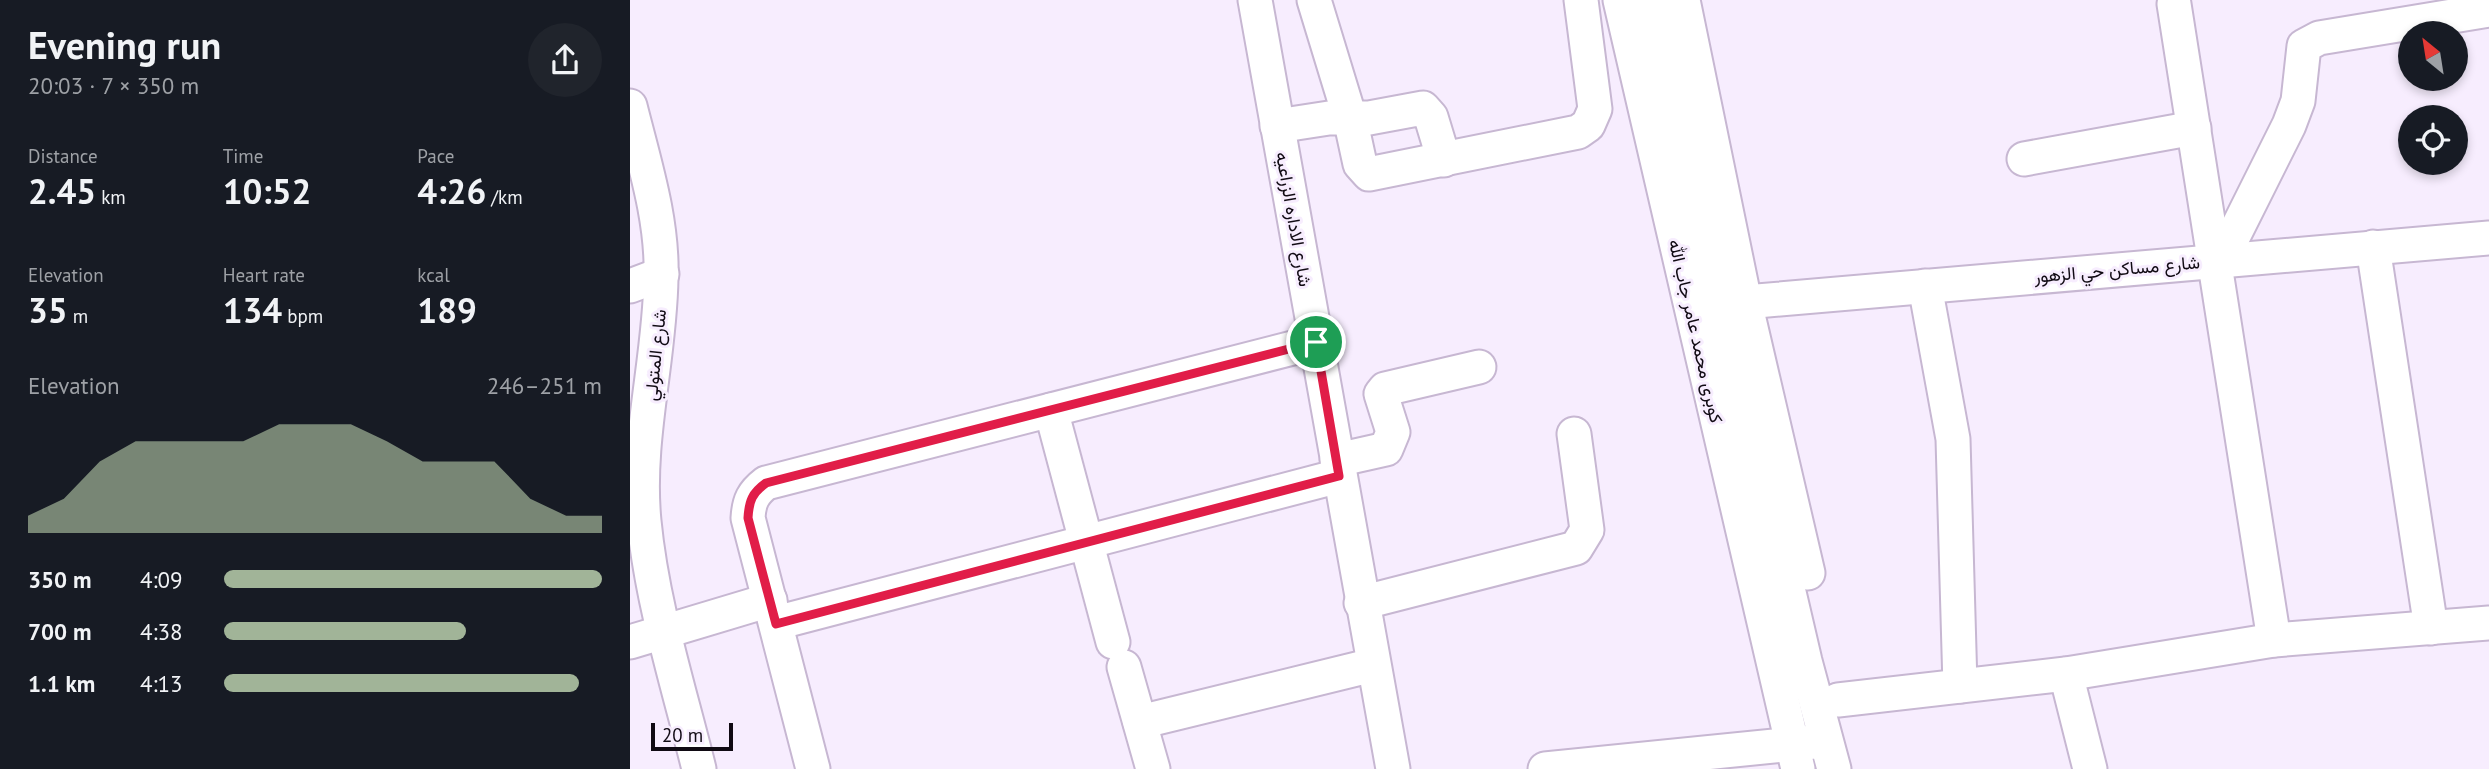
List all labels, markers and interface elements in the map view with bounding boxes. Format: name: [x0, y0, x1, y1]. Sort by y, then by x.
text: Evening run: [28, 20, 221, 69]
north arrow: [2398, 21, 2468, 91]
map controls: [2398, 21, 2468, 175]
button: share: [528, 23, 602, 97]
text: 20:03 · 7 × 350 m: [28, 71, 199, 100]
button: locate: [2398, 105, 2468, 175]
text: Distance: [28, 144, 98, 168]
text: Time: [223, 144, 263, 168]
text: Pace: [417, 144, 455, 168]
street label: شارع الاداره الزراعيه: [1270, 150, 1317, 288]
text: 2.45: [28, 168, 96, 214]
text: 10:52: [223, 168, 311, 214]
text: 4:26: [417, 168, 486, 214]
text: km: [96, 185, 126, 209]
text: /km: [486, 185, 523, 209]
street label: كوبرى محمد عامر جاب الله: [1664, 237, 1728, 425]
street label: شارع مساكن حي الزهور: [2032, 250, 2201, 292]
text: Elevation: [28, 263, 104, 287]
text: Heart rate: [223, 263, 305, 287]
text: kcal: [417, 263, 450, 287]
text: 35: [28, 287, 68, 333]
text: 134: [223, 287, 282, 333]
text: 189: [417, 287, 477, 333]
text: m: [68, 304, 88, 328]
text: bpm: [282, 304, 323, 328]
street label: شارع المتولي: [639, 308, 675, 402]
pin: [1286, 312, 1346, 372]
icon: arrive: [1297, 323, 1335, 361]
text: Elevation: [28, 371, 120, 400]
text: 246–251 m: [487, 371, 602, 400]
text: 350 m: [28, 565, 91, 594]
text: 4:09: [140, 565, 183, 594]
text: 700 m: [28, 617, 91, 646]
text: 4:38: [140, 617, 183, 646]
text: 1.1 km: [28, 669, 95, 698]
text: 4:13: [140, 669, 183, 698]
scale bar: [651, 720, 733, 752]
text: 20 m: [662, 723, 703, 747]

